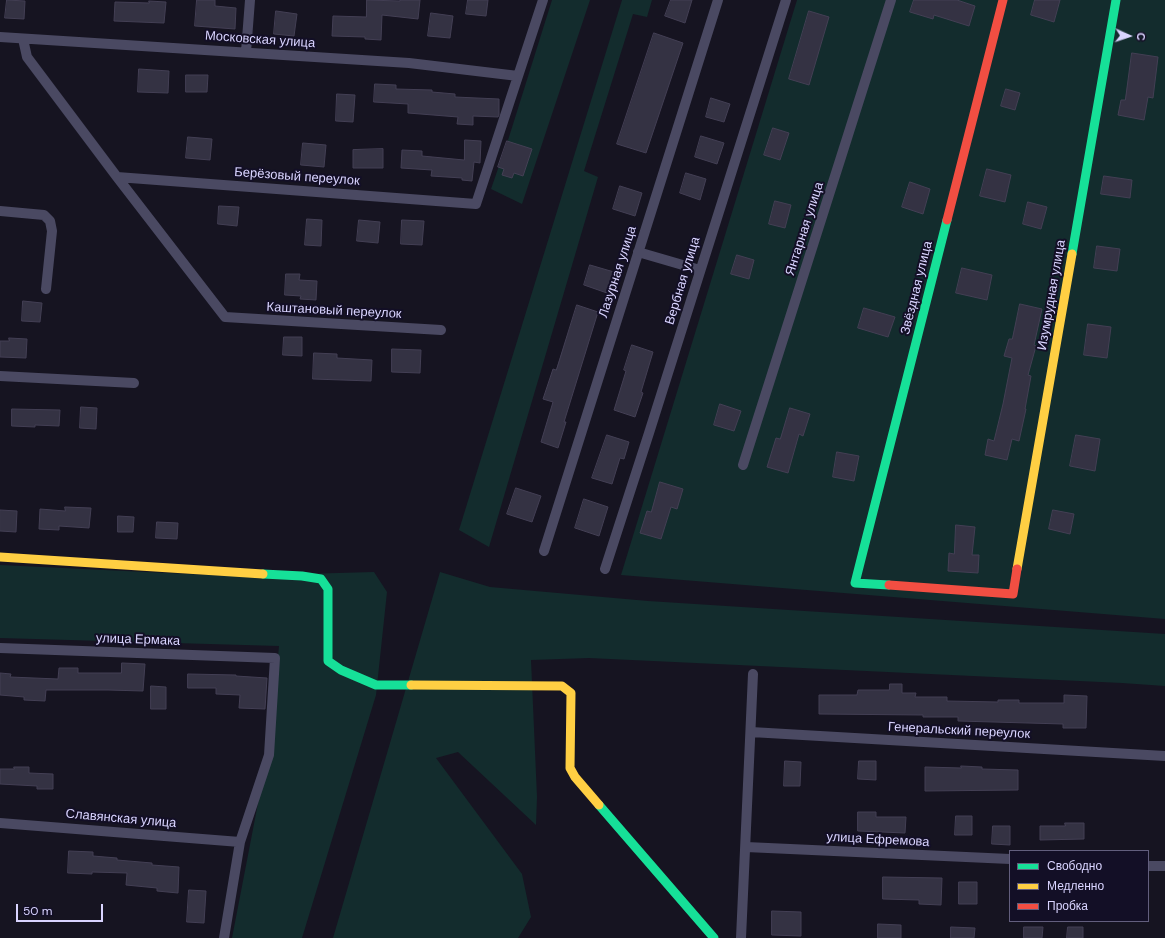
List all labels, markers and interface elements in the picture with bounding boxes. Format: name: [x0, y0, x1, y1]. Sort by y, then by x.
north arrow: [1109, 16, 1149, 56]
street label: Московская улица: [204, 28, 316, 52]
text: С: [1134, 32, 1148, 41]
street label: Берёзовый переулок: [234, 165, 360, 189]
street label: Янтарная улица: [783, 180, 827, 278]
street label: Лазурная улица: [596, 224, 640, 320]
street label: Вербная улица: [662, 235, 704, 327]
street label: Изумрудная улица: [1035, 239, 1069, 351]
street label: Звёздная улица: [898, 240, 936, 336]
street label: Каштановый переулок: [266, 300, 402, 322]
street label: улица Ермака: [96, 631, 180, 649]
street label: Генеральский переулок: [888, 719, 1030, 743]
street label: Славянская улица: [65, 806, 177, 832]
street label: улица Ефремова: [826, 830, 930, 850]
legend: [1009, 850, 1149, 922]
text: Свободно: [1047, 858, 1102, 874]
text: Медленно: [1047, 878, 1104, 894]
scale bar: [18, 896, 105, 922]
text: Пробка: [1047, 898, 1088, 914]
text: 50 m: [23, 903, 52, 919]

